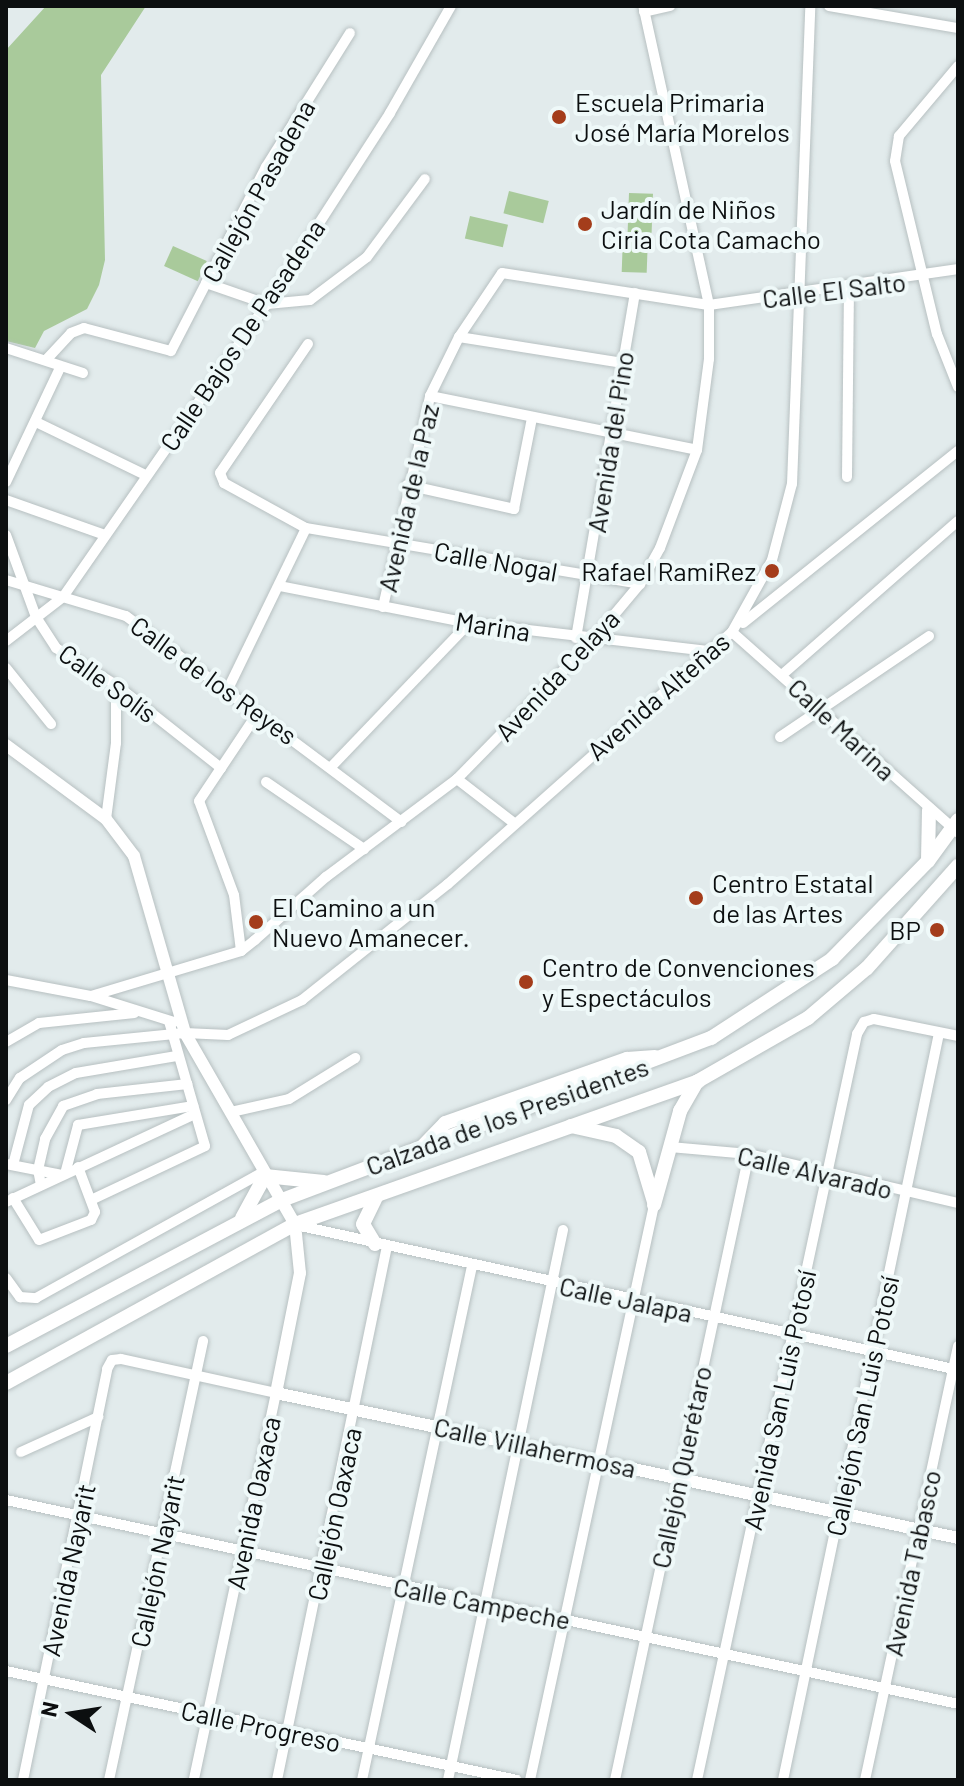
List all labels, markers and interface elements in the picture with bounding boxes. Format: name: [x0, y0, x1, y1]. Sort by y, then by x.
place label: Escuela Primaria José María Morelos: [575, 86, 790, 148]
street label: Callejón Pasadena: [195, 94, 321, 288]
marker: Escuela Primaria José María Morelos: [550, 108, 568, 126]
place label: Jardín de Niños Ciria Cota Camacho: [601, 193, 821, 254]
street label: Calle Bajos De Pasadena: [153, 213, 331, 457]
marker: Jardín de Niños Ciria Cota Camacho: [576, 215, 594, 233]
street label: Calle El Salto: [760, 266, 908, 314]
street label: Avenida del Pino: [580, 349, 640, 535]
street label: Avenida de la Paz: [371, 401, 445, 595]
street label: Calle Nogal: [432, 535, 560, 587]
place label: Rafael RamiRez: [581, 555, 756, 587]
marker: Rafael RamiRez: [763, 562, 781, 580]
street label: Avenida Celaya: [488, 603, 626, 747]
street label: Marina: [453, 605, 533, 647]
street label: Calle de los Reyes: [125, 609, 303, 751]
street label: Avenida Alteñas: [580, 626, 736, 766]
street label: Calle Solís: [53, 637, 163, 729]
street label: Calle Marina: [782, 671, 902, 787]
place label: Centro Estatal de las Artes: [712, 867, 873, 928]
marker: Centro Estatal de las Artes: [687, 889, 705, 907]
place label: El Camino a un Nuevo Amanecer.: [272, 891, 470, 952]
marker: El Camino a un Nuevo Amanecer.: [247, 913, 265, 931]
place label: BP: [889, 914, 921, 946]
marker: BP: [928, 921, 946, 939]
place label: Centro de Convenciones y Espectáculos: [542, 951, 815, 1012]
marker: Centro de Convenciones y Espectáculos: [517, 973, 535, 991]
street label: Calzada de los Presidentes: [362, 1050, 652, 1182]
street label: Calle Alvarado: [734, 1139, 896, 1205]
street label: Avenida San Luis Potosí: [736, 1267, 822, 1533]
street label: Calle Jalapa: [557, 1270, 695, 1328]
street label: Callejón San Luis Potosí: [819, 1273, 905, 1539]
street label: Callejón Querétaro: [644, 1363, 718, 1571]
street label: Calle Villahermosa: [431, 1410, 639, 1484]
street label: Avenida Oaxaca: [219, 1414, 287, 1592]
street label: Callejón Oaxaca: [300, 1425, 368, 1603]
street label: Avenida Tabasco: [877, 1467, 947, 1659]
street label: Callejón Nayarit: [123, 1472, 191, 1650]
street label: Avenida Nayarit: [35, 1481, 101, 1659]
street label: Calle Campeche: [391, 1571, 573, 1635]
north arrow: [32, 1674, 112, 1754]
street label: Calle Progreso: [178, 1694, 344, 1758]
text: N: [34, 1699, 63, 1719]

